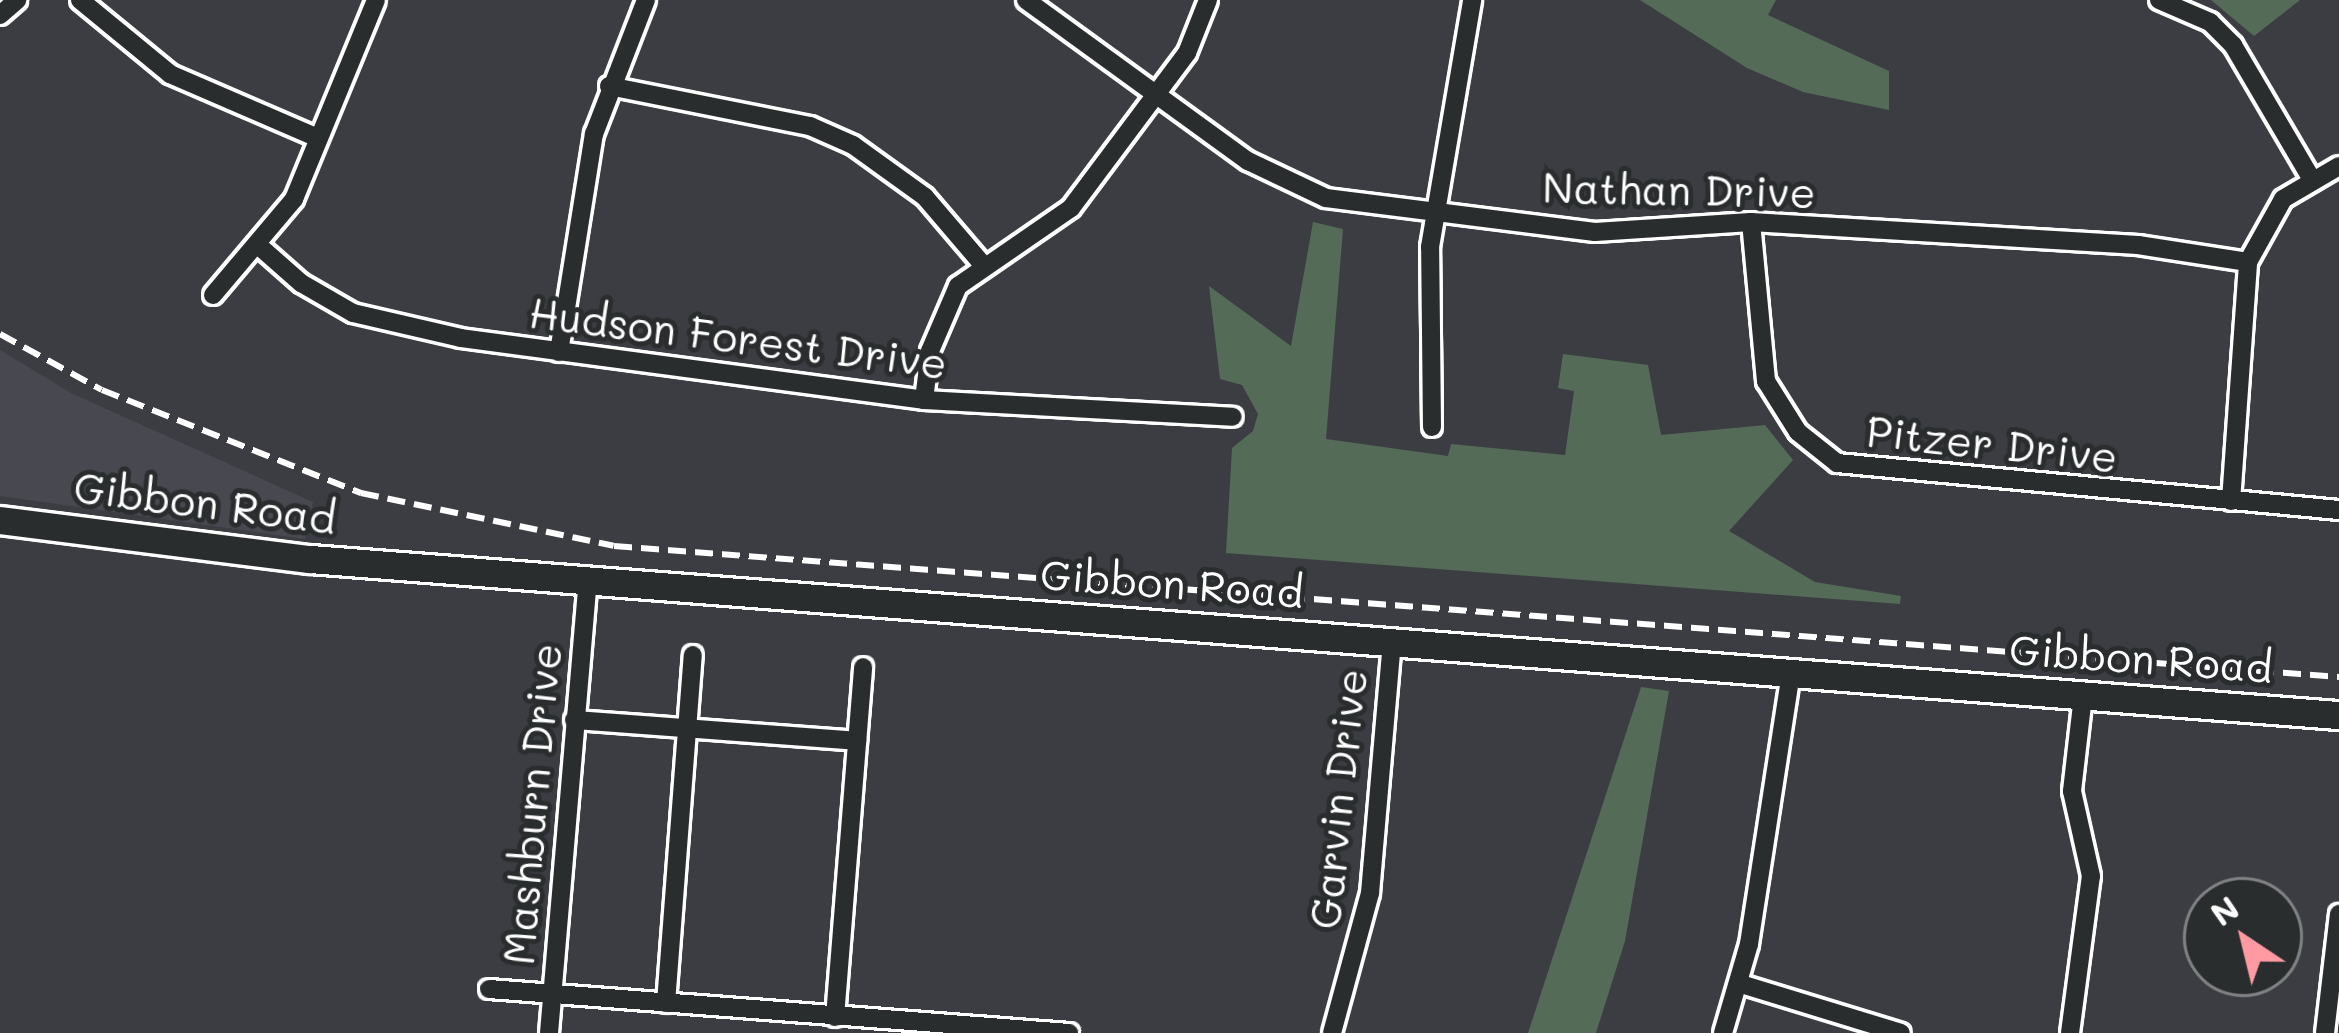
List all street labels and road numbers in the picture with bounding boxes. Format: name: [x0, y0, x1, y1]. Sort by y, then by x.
street label: Nathan Drive: [1542, 162, 1816, 218]
street label: Hudson Forest Drive: [526, 287, 950, 389]
street label: Pitzer Drive: [1864, 406, 2120, 482]
street label: Gibbon Road: [71, 462, 339, 544]
street label: Gibbon Road: [1039, 549, 1305, 617]
street label: Gibbon Road: [2008, 624, 2274, 692]
street label: Mashburn Drive: [493, 641, 571, 967]
street label: Garvin Drive: [1299, 667, 1377, 931]

